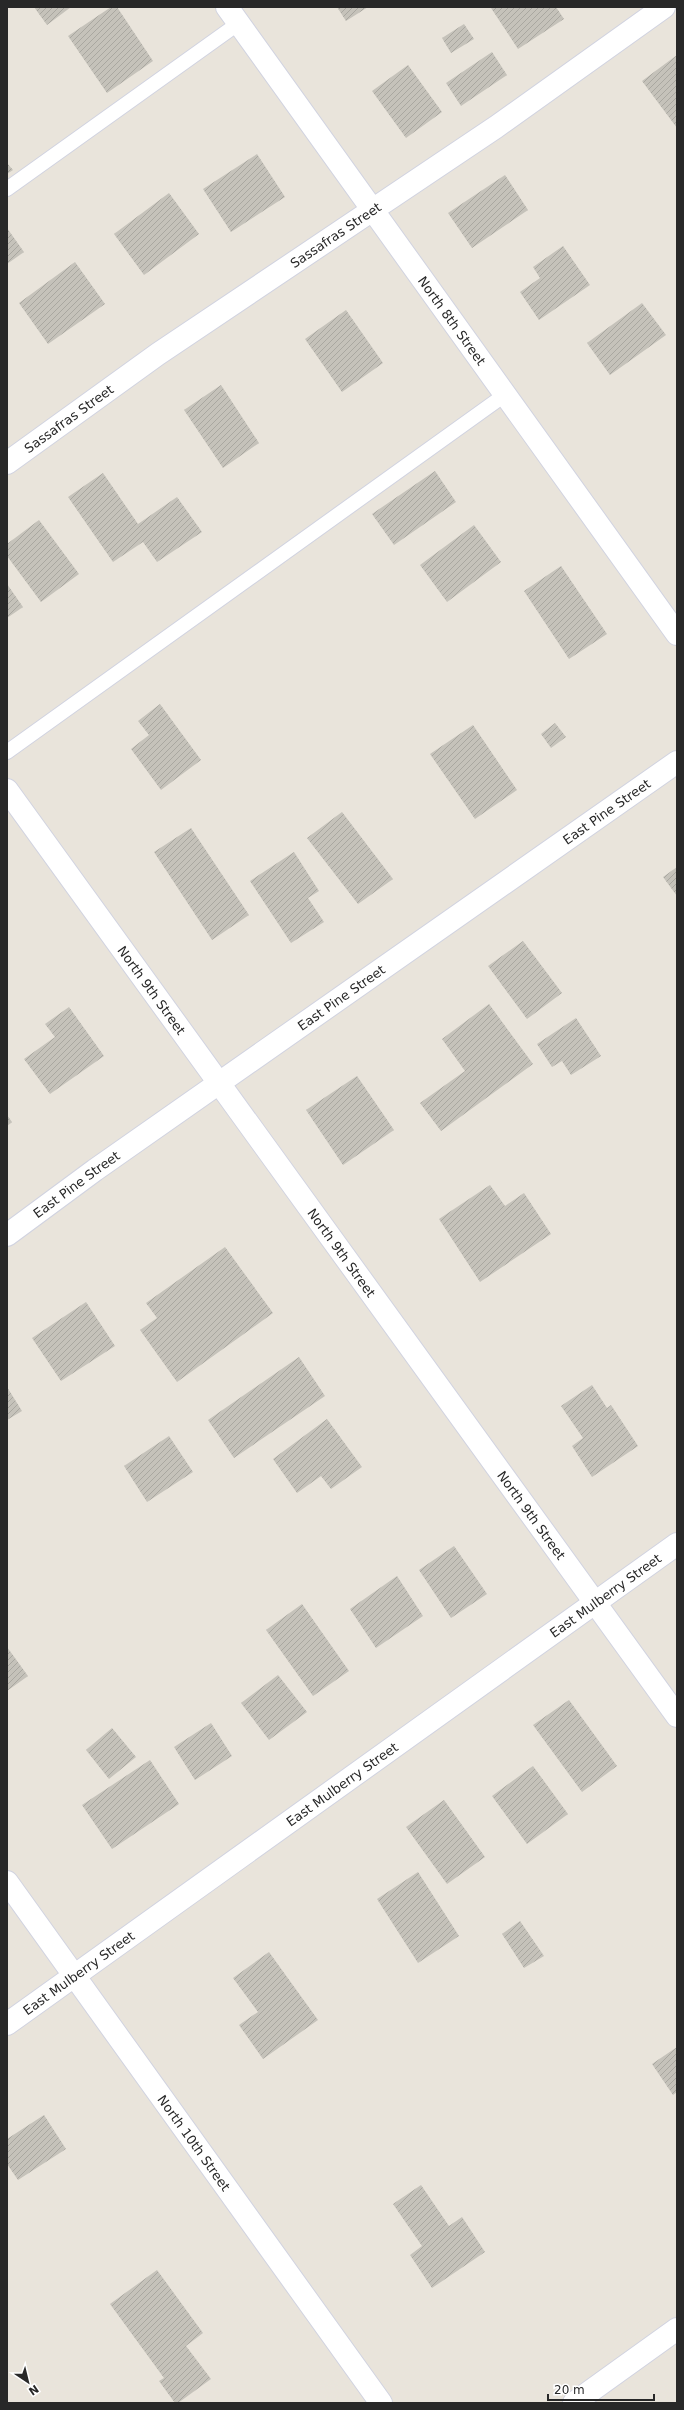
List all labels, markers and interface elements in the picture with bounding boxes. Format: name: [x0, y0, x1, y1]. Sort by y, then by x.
street label: Sassafras Street: [288, 199, 384, 271]
street label: North 8th Street: [415, 273, 489, 368]
street label: Sassafras Street: [21, 382, 116, 456]
street label: East Pine Street: [560, 776, 653, 848]
street label: North 9th Street: [114, 943, 188, 1038]
street label: East Pine Street: [295, 962, 388, 1034]
street label: East Pine Street: [30, 1148, 123, 1221]
street label: North 9th Street: [304, 1206, 378, 1300]
street label: North 9th Street: [494, 1468, 568, 1563]
street label: East Mulberry Street: [547, 1551, 664, 1641]
street label: East Mulberry Street: [284, 1740, 401, 1829]
street label: East Mulberry Street: [20, 1928, 137, 2018]
street label: North 10th Street: [154, 2092, 233, 2194]
north arrow: [8, 2362, 48, 2402]
scale bar: [548, 2376, 654, 2402]
text: N: [26, 2382, 41, 2398]
text: 20 m: [554, 2383, 585, 2397]

